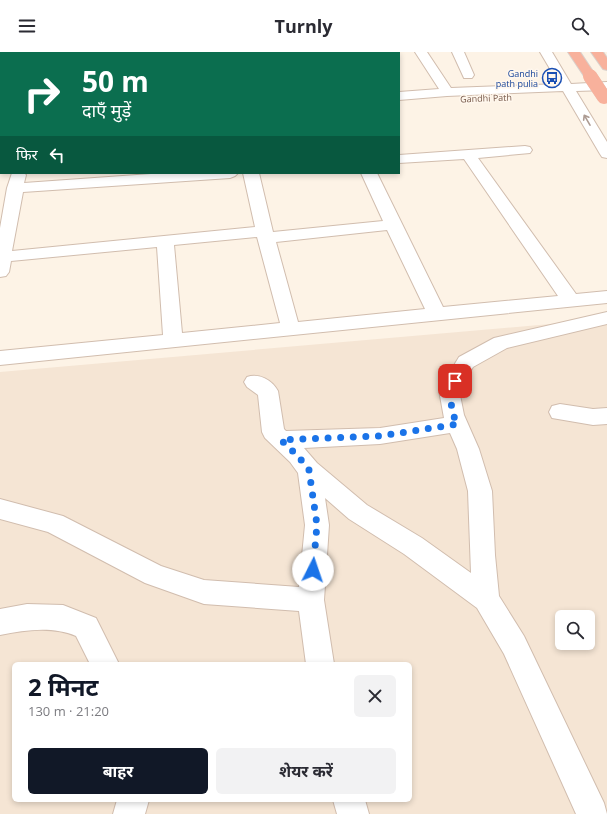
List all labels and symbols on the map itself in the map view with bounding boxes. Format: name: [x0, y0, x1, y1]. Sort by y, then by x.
place label: Gandhi path pulia: [496, 67, 538, 90]
bus stop icon: Gandhi path pulia: [541, 67, 563, 89]
street label: Gandhi Path: [460, 91, 512, 105]
one-way arrow: [583, 114, 591, 126]
pin: [438, 364, 472, 398]
position arrow: [292, 549, 334, 591]

